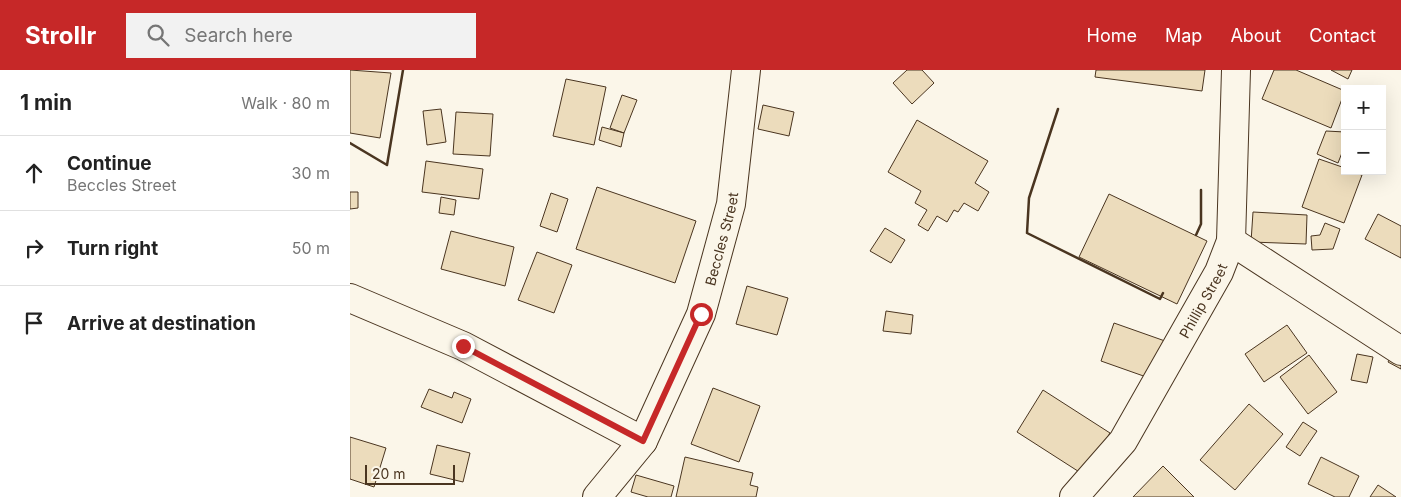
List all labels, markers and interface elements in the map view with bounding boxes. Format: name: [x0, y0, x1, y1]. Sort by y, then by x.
search box: [126, 13, 476, 58]
text: Strollr: [25, 21, 96, 50]
icon: search: [144, 21, 172, 49]
text: Search here: [184, 24, 293, 47]
text: Home: [1087, 25, 1137, 46]
text: Map: [1165, 25, 1202, 46]
text: About: [1230, 25, 1281, 46]
text: Contact: [1309, 25, 1376, 46]
map controls: [1341, 85, 1386, 175]
button: +: [1341, 85, 1386, 130]
text: 1 min: [20, 90, 72, 115]
text: Walk · 80 m: [241, 93, 330, 113]
button: −: [1341, 130, 1386, 175]
text: Continue: [67, 152, 152, 175]
icon: ahead: [20, 159, 48, 187]
text: 30 m: [292, 163, 330, 183]
text: Beccles Street: [67, 175, 176, 195]
street label: Beccles Street: [701, 191, 741, 287]
icon: right: [20, 234, 48, 262]
text: Turn right: [67, 237, 158, 260]
text: 50 m: [292, 238, 330, 258]
street label: Phillip Street: [1175, 260, 1230, 341]
route start: [690, 303, 713, 326]
icon: arrive: [20, 309, 48, 337]
text: Arrive at destination: [67, 312, 256, 335]
route end: [452, 335, 475, 358]
scale bar: [365, 462, 455, 485]
text: 20 m: [372, 465, 406, 482]

